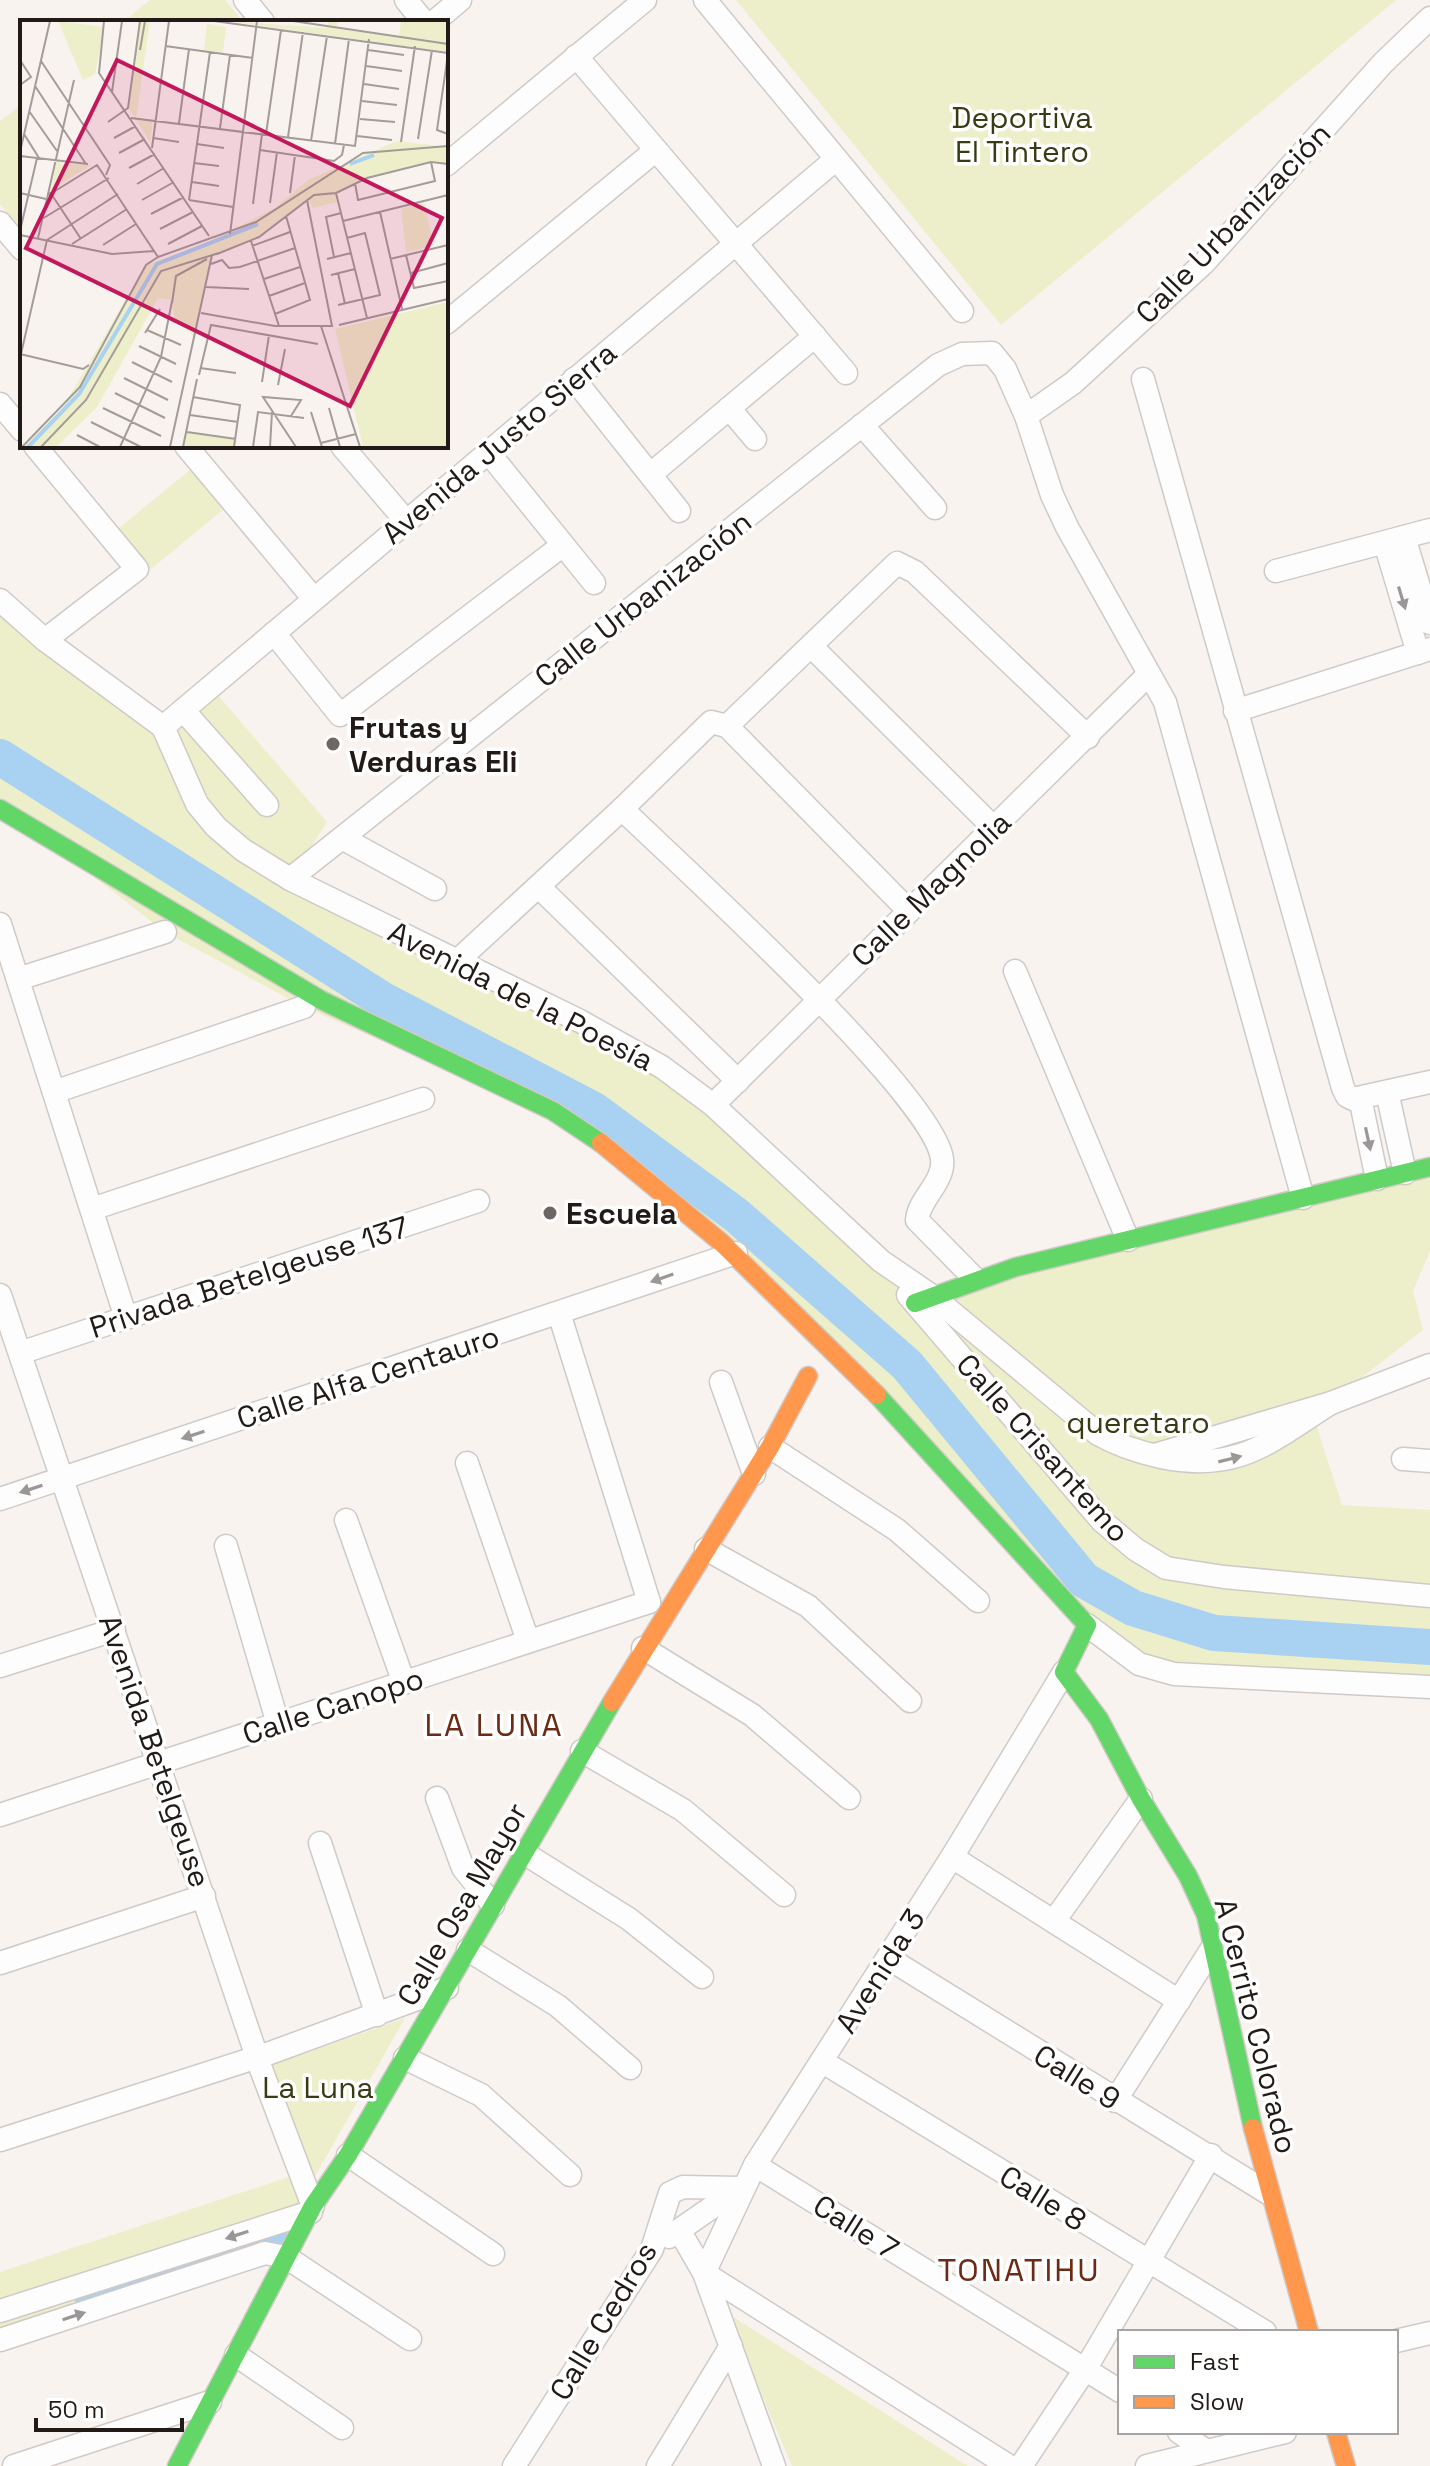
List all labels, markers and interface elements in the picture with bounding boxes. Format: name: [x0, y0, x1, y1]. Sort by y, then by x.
inset map: [20, 20, 448, 448]
park label: Deportiva El Tintero: [952, 98, 1092, 171]
street label: Calle Urbanización: [1127, 114, 1339, 332]
street label: Avenida Justo Sierra: [373, 333, 625, 553]
street label: Calle Urbanización: [527, 502, 759, 696]
one-way arrow: [1396, 586, 1408, 610]
place label: Frutas y Verduras Eli: [349, 708, 518, 781]
marker: Frutas y Verduras Eli: [324, 735, 342, 753]
street label: Calle Magnolia: [843, 803, 1019, 975]
street label: Avenida de la Poesía: [382, 912, 660, 1080]
one-way arrow: [1362, 1126, 1375, 1151]
place label: Escuela: [566, 1194, 677, 1233]
marker: Escuela: [541, 1204, 559, 1222]
street label: Privada Betelgeuse 137: [85, 1207, 413, 1347]
one-way arrow: [649, 1273, 673, 1285]
street label: Calle Alfa Centauro: [232, 1316, 504, 1438]
street label: Calle Crisantemo: [948, 1345, 1138, 1551]
park label: queretaro: [1066, 1403, 1210, 1442]
one-way arrow: [180, 1430, 204, 1442]
one-way arrow: [1217, 1452, 1242, 1464]
one-way arrow: [18, 1483, 42, 1495]
street label: Avenida Betelgeuse: [90, 1609, 220, 1893]
street label: Calle Canopo: [238, 1658, 428, 1754]
district label: LA LUNA: [424, 1705, 564, 1745]
street label: Calle Osa Mayor: [388, 1795, 536, 2013]
street label: A Cerrito Colorado: [1205, 1894, 1307, 2158]
street label: Avenida 3: [826, 1901, 934, 2041]
street label: Calle 9: [1026, 2035, 1128, 2119]
park label: La Luna: [262, 2068, 374, 2107]
street label: Calle 8: [992, 2156, 1094, 2240]
street label: Calle 7: [806, 2186, 906, 2268]
one-way arrow: [224, 2230, 248, 2242]
street label: Calle Cedros: [540, 2235, 666, 2407]
district label: TONATIHU: [937, 2250, 1101, 2290]
one-way arrow: [62, 2309, 86, 2321]
legend: [1118, 2330, 1398, 2434]
text: Fast: [1190, 2346, 1240, 2377]
scale bar: [36, 2382, 182, 2432]
text: Slow: [1190, 2386, 1244, 2417]
text: 50 m: [48, 2394, 105, 2425]

